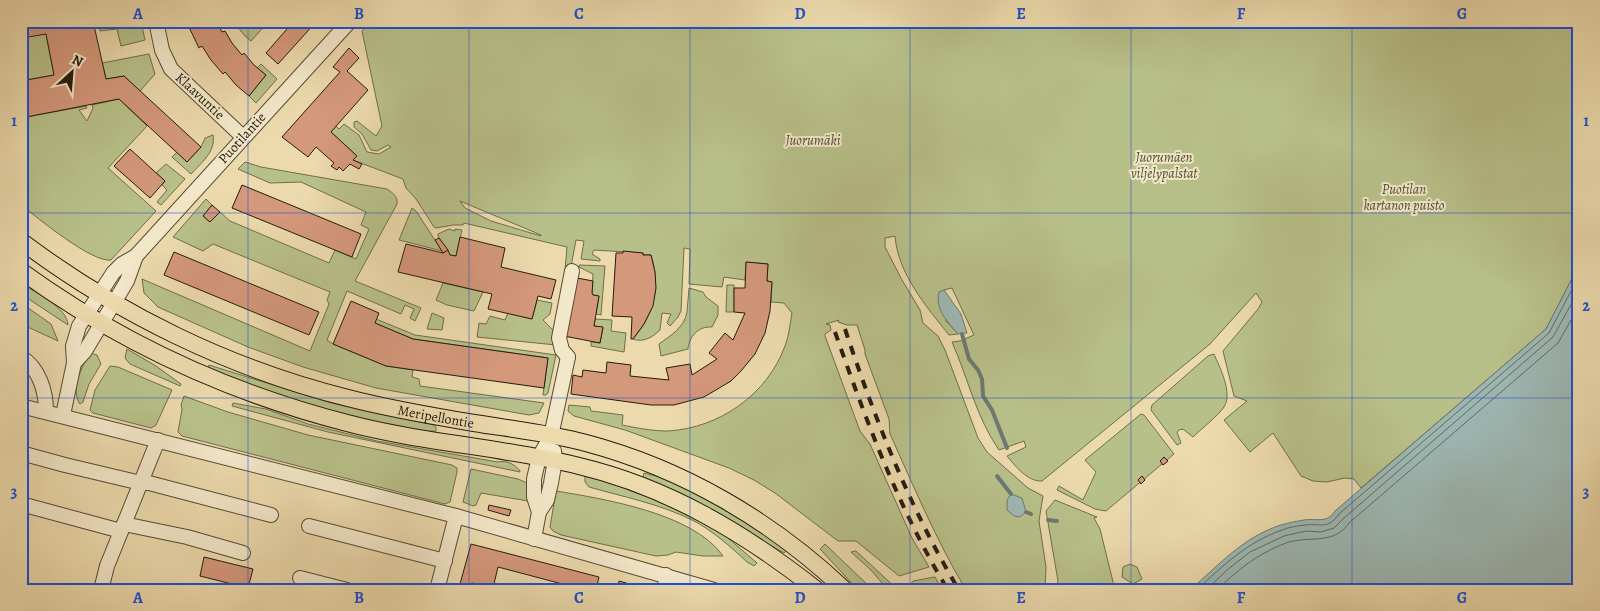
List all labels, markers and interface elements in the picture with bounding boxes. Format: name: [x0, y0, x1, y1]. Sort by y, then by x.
text: A: [132, 3, 144, 25]
text: B: [354, 3, 364, 25]
text: C: [574, 3, 584, 25]
text: D: [794, 3, 806, 25]
text: E: [1016, 3, 1026, 25]
text: F: [1237, 3, 1246, 25]
text: G: [1457, 3, 1467, 25]
north arrow: [48, 48, 98, 98]
text: N: [69, 50, 86, 72]
street label: Klaavuntie: [171, 68, 229, 124]
street label: Puotilantie: [214, 108, 270, 168]
text: 1: [11, 110, 17, 132]
text: 1: [1583, 110, 1589, 132]
park label: Juorumäki: [785, 131, 841, 150]
park label: Juorumäen viljelypalstat: [1131, 148, 1198, 183]
park label: Puotilan kartanon puisto: [1364, 180, 1445, 215]
text: 2: [10, 295, 18, 317]
text: 2: [1582, 295, 1590, 317]
street label: Meripellontie: [396, 400, 476, 432]
text: 3: [11, 481, 18, 503]
text: 3: [1583, 481, 1590, 503]
text: A: [132, 587, 144, 609]
text: B: [354, 587, 364, 609]
text: C: [574, 587, 584, 609]
text: D: [794, 587, 806, 609]
text: E: [1016, 587, 1026, 609]
text: F: [1237, 587, 1246, 609]
text: G: [1457, 587, 1467, 609]

